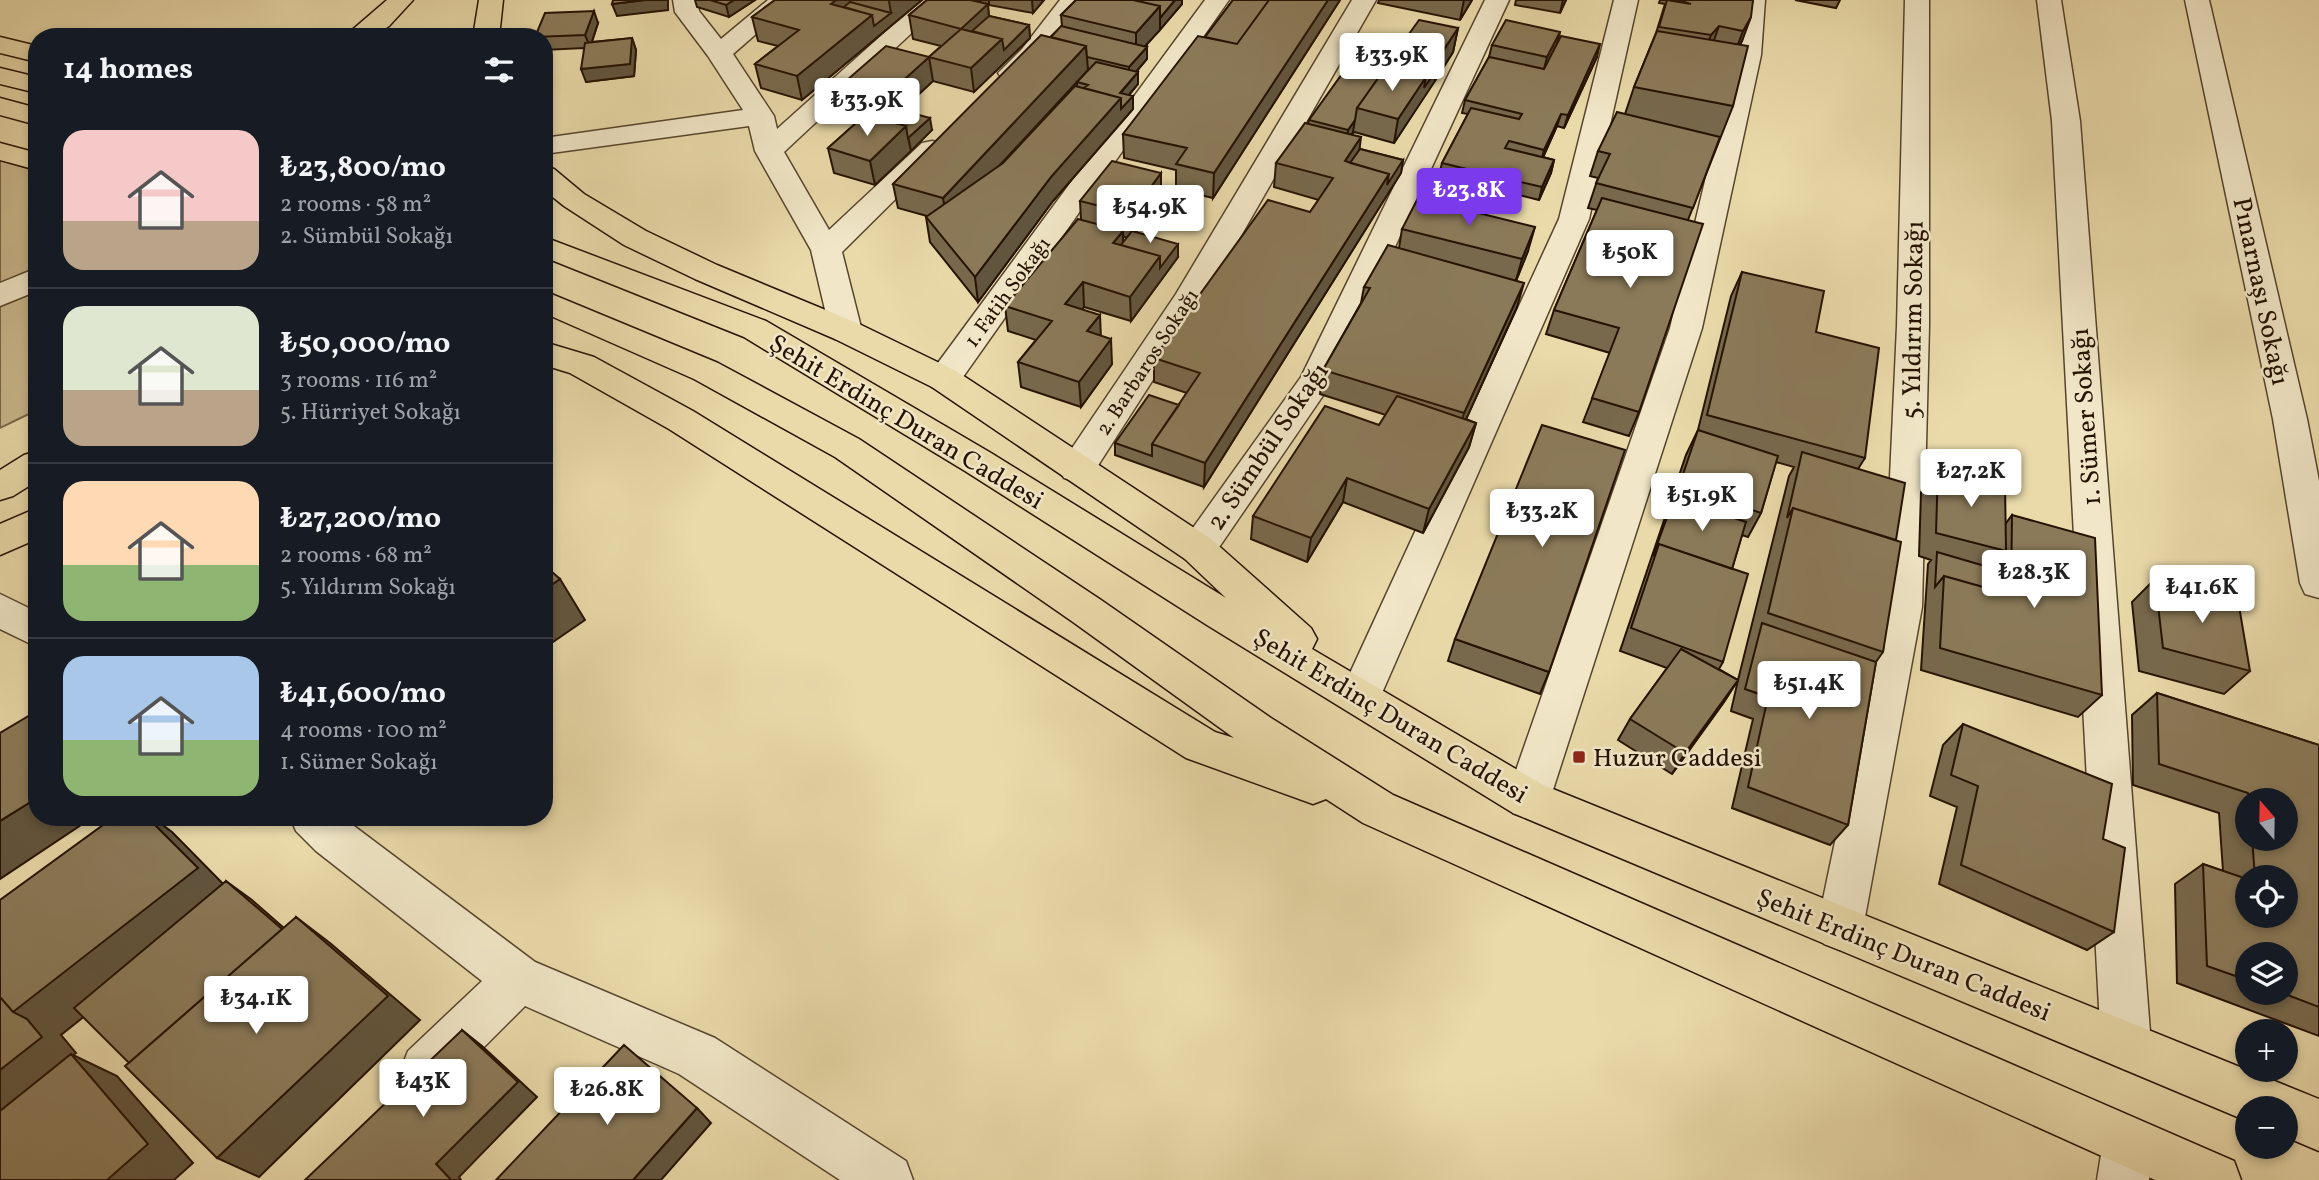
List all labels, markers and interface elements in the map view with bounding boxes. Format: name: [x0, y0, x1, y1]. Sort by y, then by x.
pin: ₺33.9K: [1335, 34, 1449, 93]
text: ₺33.9K: [1356, 40, 1428, 72]
text: 14 homes: [63, 49, 193, 91]
icon: filters: [480, 51, 518, 89]
pin: ₺33.9K: [810, 78, 924, 138]
text: ₺33.9K: [831, 85, 903, 117]
text: ₺23,800/mo: [280, 147, 446, 189]
icon: home: [119, 158, 203, 242]
pin: ₺23.8K: [1412, 168, 1526, 228]
text: ₺23.8K: [1433, 175, 1505, 207]
pin: ₺54.9K: [1093, 186, 1207, 245]
text: 2 rooms · 58 m²: [280, 189, 431, 221]
text: ₺54.9K: [1113, 192, 1187, 224]
street label: Pınarnaşı Sokağı: [2223, 194, 2298, 389]
street label: 5. Yıldırım Sokağı: [1894, 220, 1934, 420]
text: 2. Sümbül Sokağı: [280, 221, 453, 253]
pin: ₺50K: [1589, 230, 1671, 290]
street label: 1. Fatih Sokağı: [958, 232, 1058, 354]
text: ₺50K: [1602, 237, 1658, 269]
street label: 2. Barbaros Sokağı: [1090, 284, 1207, 442]
text: ₺50,000/mo: [280, 323, 450, 365]
street label: Şehit Erdinç Duran Caddesi: [762, 326, 1050, 519]
street label: 1. Sümer Sokağı: [2063, 327, 2111, 507]
icon: home: [119, 334, 203, 418]
street label: 2. Sümbül Sokağı: [1199, 356, 1338, 538]
text: 3 rooms · 116 m²: [280, 365, 437, 397]
text: 5. Hürriyet Sokağı: [280, 397, 461, 429]
pin: ₺27.2K: [1914, 449, 2028, 509]
text: ₺27.2K: [1936, 456, 2006, 488]
pin: ₺51.9K: [1645, 474, 1759, 533]
text: ₺51.9K: [1667, 480, 1737, 512]
pin: ₺33.2K: [1485, 490, 1599, 549]
text: ₺33.2K: [1506, 496, 1578, 528]
text: ₺27,200/mo: [280, 498, 441, 540]
icon: home: [119, 509, 203, 593]
text: 2 rooms · 68 m²: [280, 540, 432, 572]
pin: ₺28.3K: [1977, 550, 2091, 610]
text: ₺28.3K: [1998, 557, 2070, 589]
pin: ₺41.6K: [2145, 566, 2259, 625]
text: 5. Yıldırım Sokağı: [280, 572, 456, 604]
text: ₺41.6K: [2166, 572, 2238, 604]
street label: Şehit Erdinç Duran Caddesi: [1246, 620, 1534, 813]
pin: ₺51.4K: [1752, 662, 1866, 721]
text: ₺51.4K: [1773, 668, 1845, 700]
text: ₺41,600/mo: [280, 673, 446, 715]
icon: home: [119, 684, 203, 768]
text: 4 rooms · 100 m²: [280, 715, 447, 747]
place label: Huzur Caddesi: [1593, 741, 1762, 777]
text: 1. Sümer Sokağı: [280, 747, 437, 779]
marker: Huzur Caddesi: [1571, 749, 1587, 765]
north arrow: [2235, 788, 2298, 850]
map controls: [2235, 788, 2298, 1159]
button: locate: [2235, 865, 2298, 928]
street label: Şehit Erdinç Duran Caddesi: [1751, 880, 2056, 1031]
button: layers: [2235, 942, 2298, 1005]
pin: ₺34.1K: [199, 976, 313, 1036]
text: ₺34.1K: [220, 983, 292, 1015]
button: +: [2235, 1019, 2298, 1082]
pin: ₺43K: [382, 1060, 464, 1119]
text: ₺43K: [395, 1066, 451, 1098]
pin: ₺26.8K: [550, 1068, 664, 1127]
text: ₺26.8K: [570, 1074, 644, 1106]
button: −: [2235, 1096, 2298, 1159]

